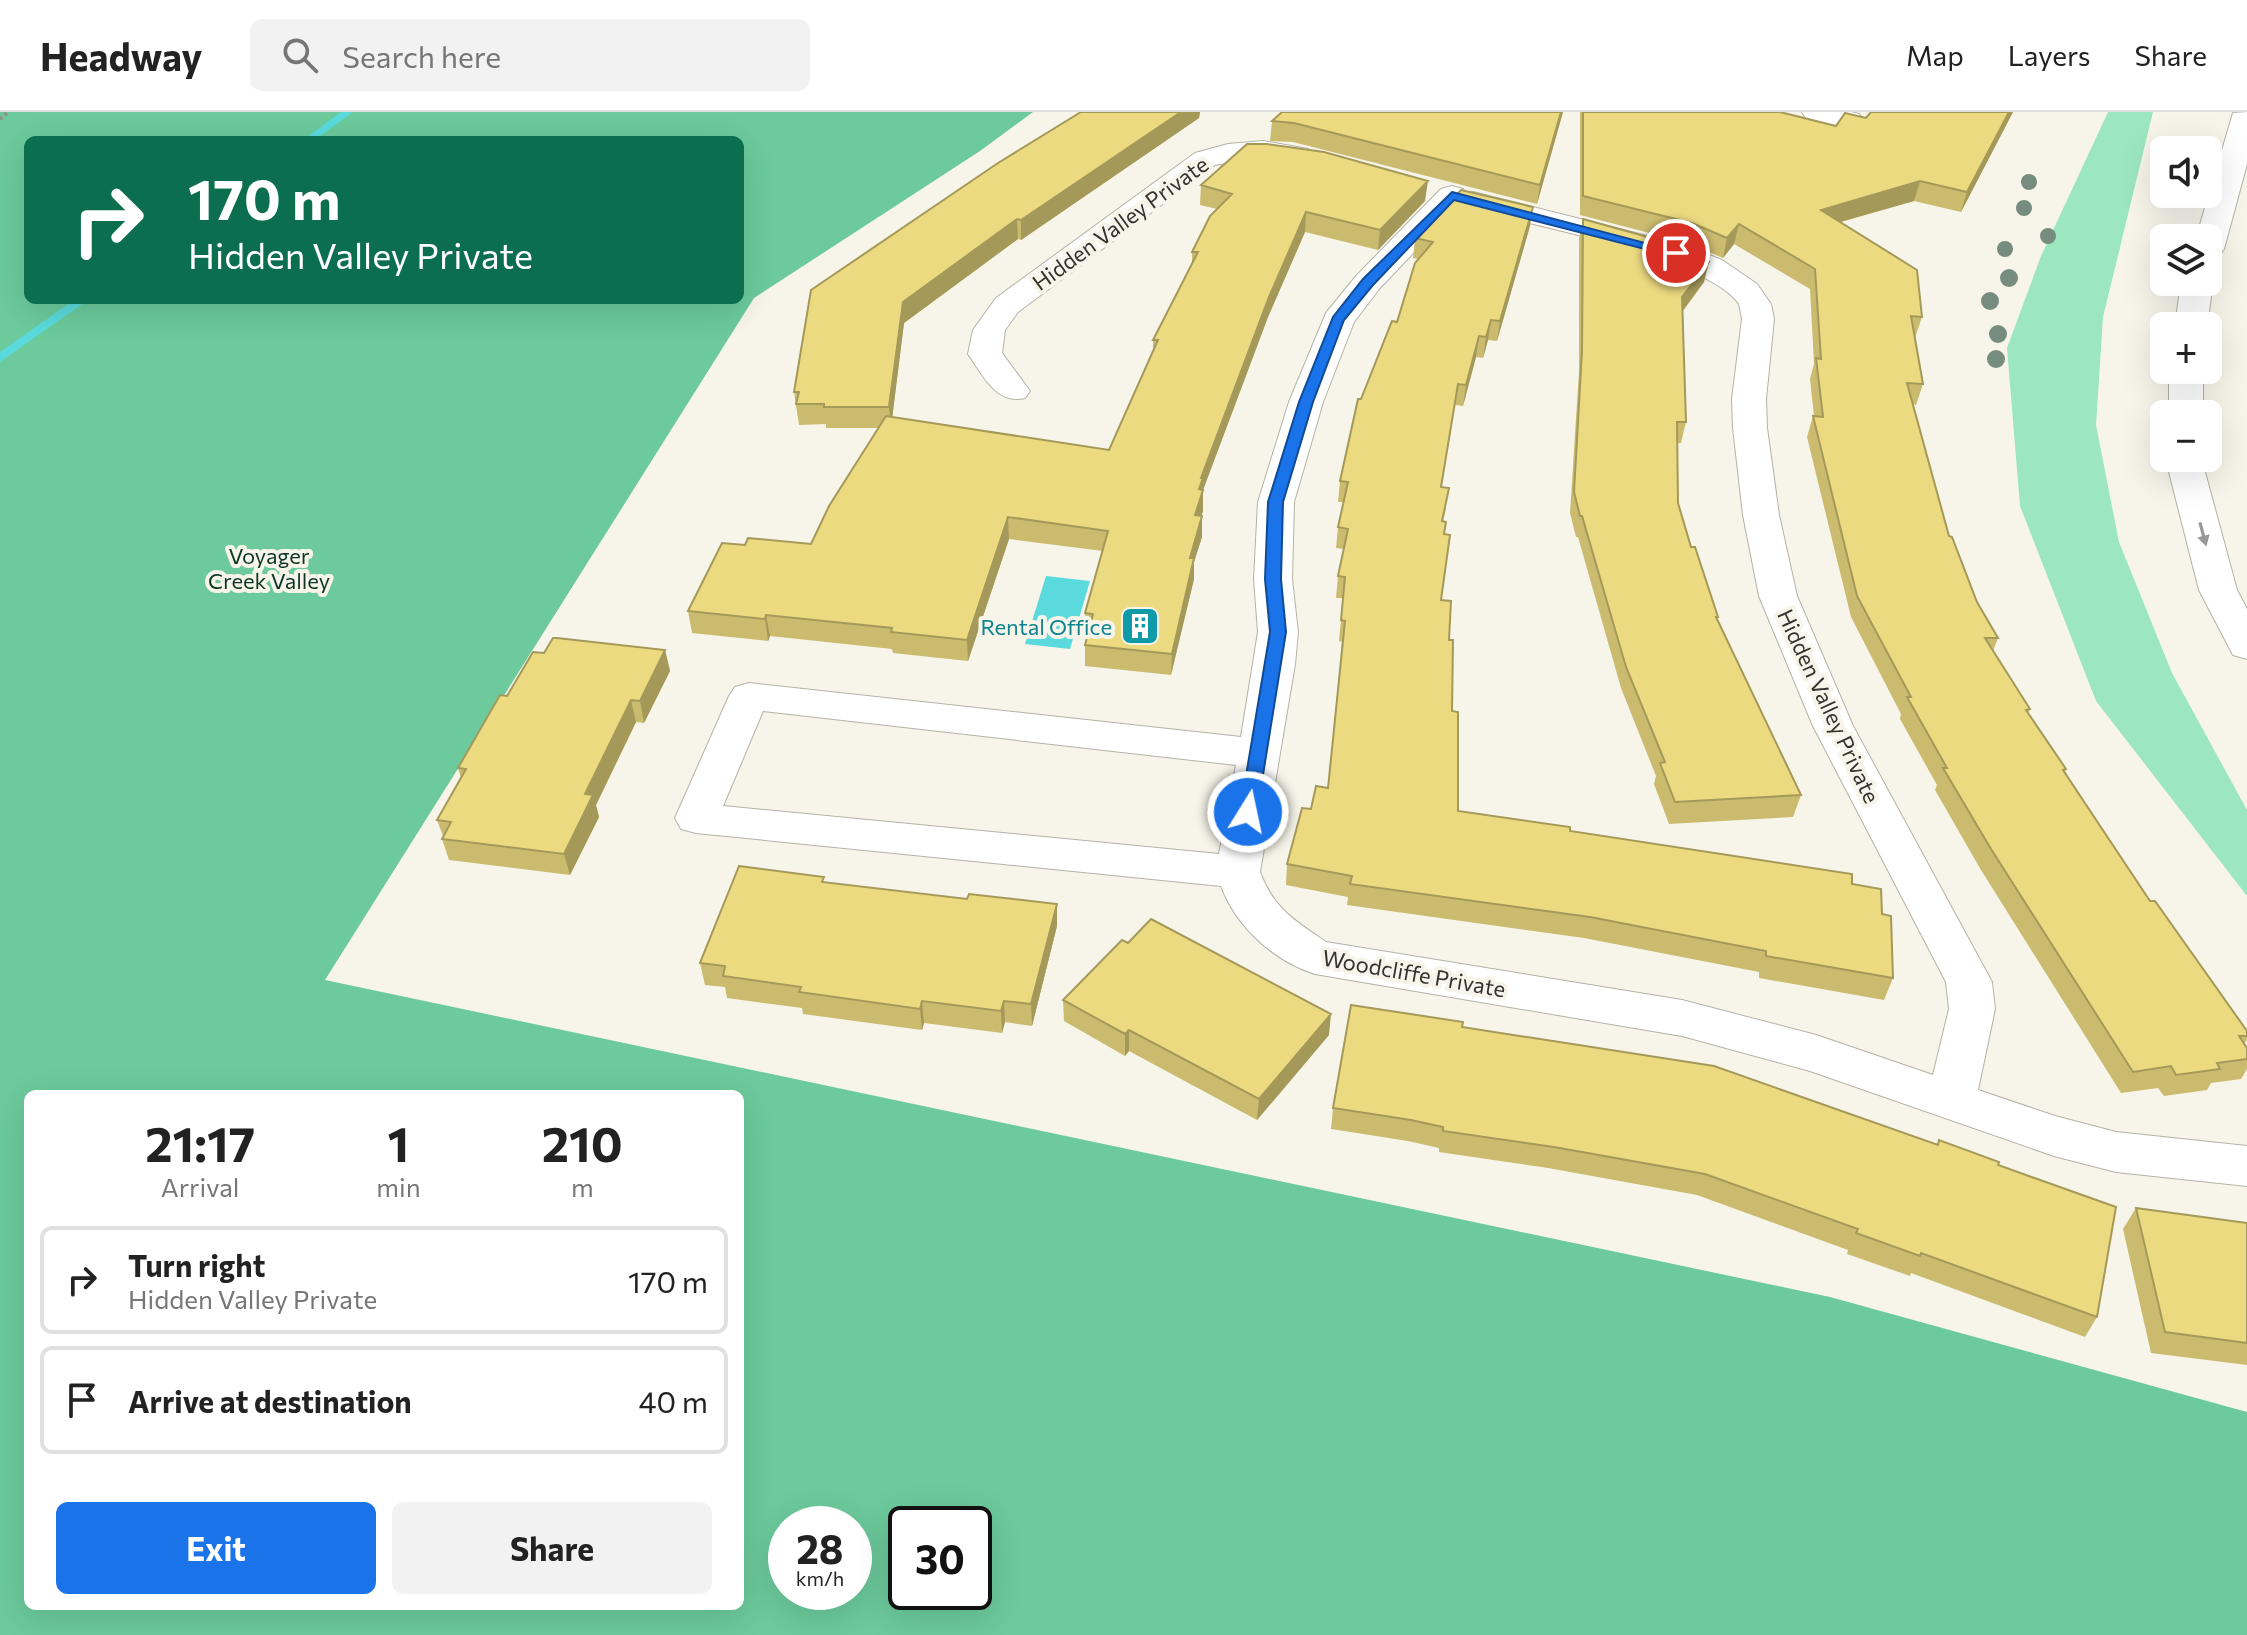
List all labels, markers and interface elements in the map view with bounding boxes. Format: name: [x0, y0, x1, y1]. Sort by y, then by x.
search box: [250, 19, 810, 91]
text: Headway: [40, 32, 202, 79]
icon: search: [278, 33, 322, 77]
text: Search here: [342, 37, 501, 74]
text: Map: [1906, 38, 1964, 72]
text: Layers: [2008, 38, 2090, 72]
text: Share: [2134, 38, 2207, 72]
map controls: [2150, 136, 2222, 472]
button: sound: [2150, 136, 2222, 208]
street label: Hidden Valley Private: [1027, 150, 1213, 296]
text: 170 m: [188, 163, 341, 232]
icon: right: [56, 168, 160, 272]
pin: [1642, 219, 1710, 287]
button: layers: [2150, 224, 2222, 296]
icon: arrive: [1654, 231, 1698, 275]
text: Hidden Valley Private: [188, 232, 533, 276]
button: +: [2150, 312, 2222, 384]
button: −: [2150, 400, 2222, 472]
one-way arrow: [2198, 521, 2210, 546]
park label: Voyager Creek Valley: [208, 542, 330, 594]
building icon: Rental Office: [1119, 605, 1161, 647]
street label: Hidden Valley Private: [1772, 605, 1886, 807]
place label: Rental Office: [980, 613, 1112, 640]
position arrow: [1206, 770, 1290, 854]
street label: Woodcliffe Private: [1320, 944, 1508, 1002]
text: 21:17: [145, 1113, 255, 1172]
text: 1: [388, 1113, 409, 1172]
text: 210: [542, 1113, 623, 1172]
text: Arrival: [161, 1171, 239, 1202]
text: min: [376, 1171, 421, 1202]
text: m: [571, 1171, 594, 1202]
text: Turn right: [128, 1246, 265, 1283]
icon: right: [60, 1258, 104, 1302]
text: 170 m: [628, 1262, 708, 1299]
text: Hidden Valley Private: [128, 1283, 377, 1314]
icon: arrive: [60, 1378, 104, 1422]
text: Arrive at destination: [128, 1382, 412, 1419]
text: 40 m: [639, 1382, 708, 1419]
button: Exit: [56, 1502, 376, 1594]
button: Share: [392, 1502, 712, 1594]
speed limit sign: 30: [888, 1506, 992, 1610]
text: 28: [796, 1523, 844, 1572]
text: km/h: [796, 1566, 844, 1590]

